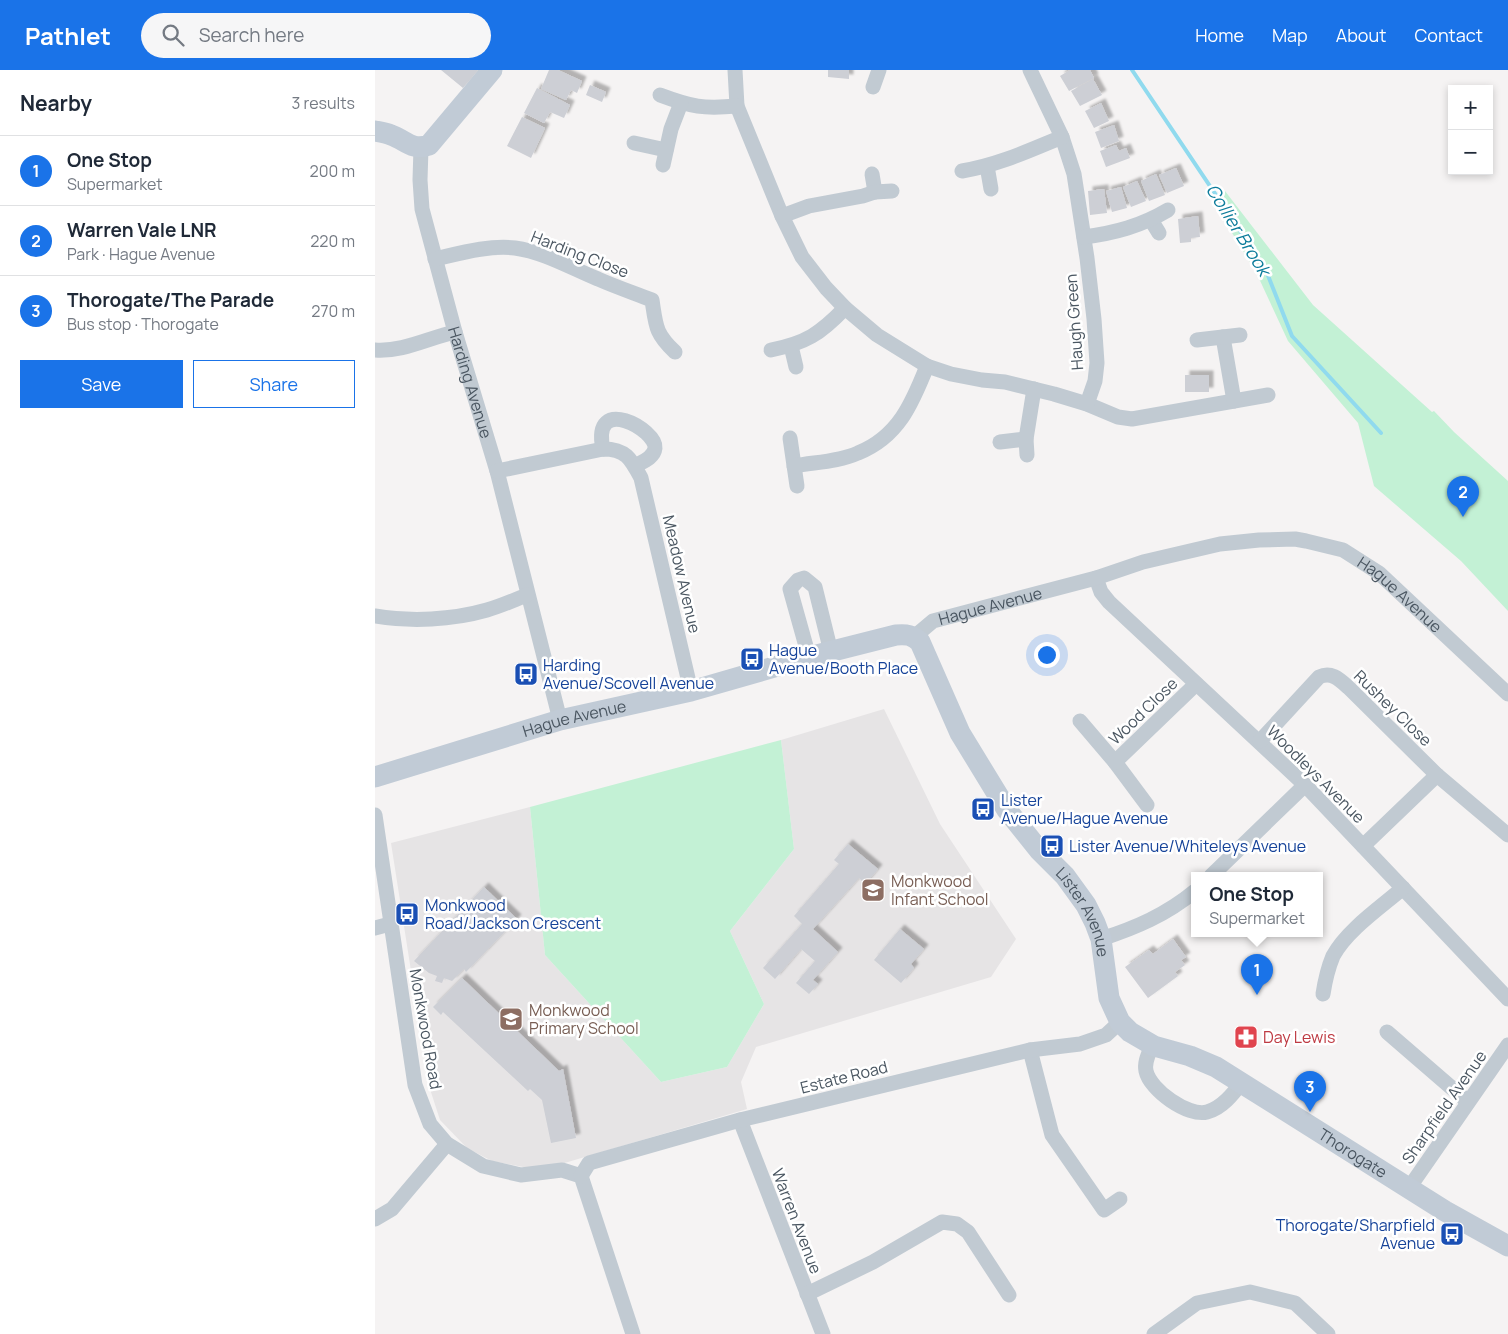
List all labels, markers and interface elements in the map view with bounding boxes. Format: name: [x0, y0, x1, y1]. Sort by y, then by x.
search box: [141, 13, 491, 58]
text: Pathlet: [25, 19, 111, 52]
icon: search: [159, 21, 187, 49]
text: Search here: [199, 22, 304, 48]
text: Home: [1195, 23, 1244, 47]
text: Map: [1272, 23, 1308, 47]
text: About: [1336, 23, 1386, 47]
text: Contact: [1414, 23, 1483, 47]
map controls: [1448, 85, 1493, 175]
button: +: [1448, 85, 1493, 130]
text: Nearby: [20, 89, 92, 117]
text: 3 results: [292, 92, 355, 114]
button: −: [1448, 130, 1493, 175]
text: One Stop: [67, 147, 152, 173]
text: 1: [32, 160, 40, 182]
text: 200 m: [310, 160, 355, 182]
text: Supermarket: [67, 173, 163, 195]
water label: Collier Brook: [1201, 179, 1278, 283]
text: Warren Vale LNR: [67, 217, 217, 243]
street label: Harding Close: [528, 225, 632, 283]
text: 2: [31, 230, 41, 252]
text: 220 m: [310, 230, 355, 252]
text: Park · Hague Avenue: [67, 243, 215, 265]
street label: Haugh Green: [1060, 273, 1088, 371]
text: Thorogate/The Parade: [67, 287, 274, 313]
text: 3: [31, 300, 41, 322]
text: 270 m: [311, 300, 355, 322]
text: Bus stop · Thorogate: [67, 313, 219, 335]
street label: Harding Avenue: [443, 324, 497, 441]
button: Save: [20, 360, 183, 408]
button: Share: [193, 360, 355, 408]
pin: 2: [1447, 476, 1479, 517]
street label: Meadow Avenue: [658, 513, 706, 635]
street label: Hague Avenue: [1353, 551, 1447, 638]
street label: Hague Avenue: [936, 582, 1044, 630]
place label: Hague Avenue/Booth Place: [769, 639, 918, 679]
your location: [1034, 642, 1060, 668]
bus stop icon: Hague Avenue/Booth Place: [739, 646, 765, 672]
place label: Harding Avenue/Scovell Avenue: [543, 654, 714, 694]
bus stop icon: Harding Avenue/Scovell Avenue: [513, 661, 539, 687]
street label: Rushey Close: [1349, 665, 1437, 751]
street label: Wood Close: [1104, 673, 1182, 749]
street label: Hague Avenue: [520, 695, 628, 742]
street label: Woodleys Avenue: [1262, 720, 1370, 828]
place label: Lister Avenue/Hague Avenue: [1001, 789, 1168, 829]
bus stop icon: Lister Avenue/Hague Avenue: [970, 796, 996, 822]
bus stop icon: Lister Avenue/Whiteleys Avenue: [1039, 833, 1065, 859]
place label: Lister Avenue/Whiteleys Avenue: [1069, 835, 1306, 857]
street label: Lister Avenue: [1051, 862, 1114, 958]
place label: Monkwood Infant School: [891, 870, 989, 910]
popup: [1191, 872, 1323, 937]
school or university icon: Monkwood Infant School: [860, 877, 886, 903]
text: One Stop: [1209, 881, 1294, 907]
place label: Monkwood Road/Jackson Crescent: [425, 894, 601, 934]
bus stop icon: Monkwood Road/Jackson Crescent: [394, 901, 420, 927]
text: Supermarket: [1209, 907, 1305, 929]
pin: 1: [1241, 954, 1273, 995]
street label: Monkwood Road: [405, 967, 447, 1091]
place label: Monkwood Primary School: [529, 999, 639, 1039]
school or university icon: Monkwood Primary School: [498, 1006, 524, 1032]
pharmacy icon: Day Lewis: [1233, 1024, 1259, 1050]
place label: Day Lewis: [1263, 1026, 1335, 1048]
street label: Sharpfield Avenue: [1397, 1046, 1491, 1168]
street label: Estate Road: [798, 1056, 890, 1098]
pin: 3: [1294, 1071, 1326, 1112]
street label: Thorogate: [1314, 1123, 1391, 1183]
street label: Warren Avenue: [767, 1165, 827, 1277]
place label: Thorogate/Sharpfield Avenue: [1276, 1214, 1435, 1254]
bus stop icon: Thorogate/Sharpfield Avenue: [1439, 1221, 1465, 1247]

